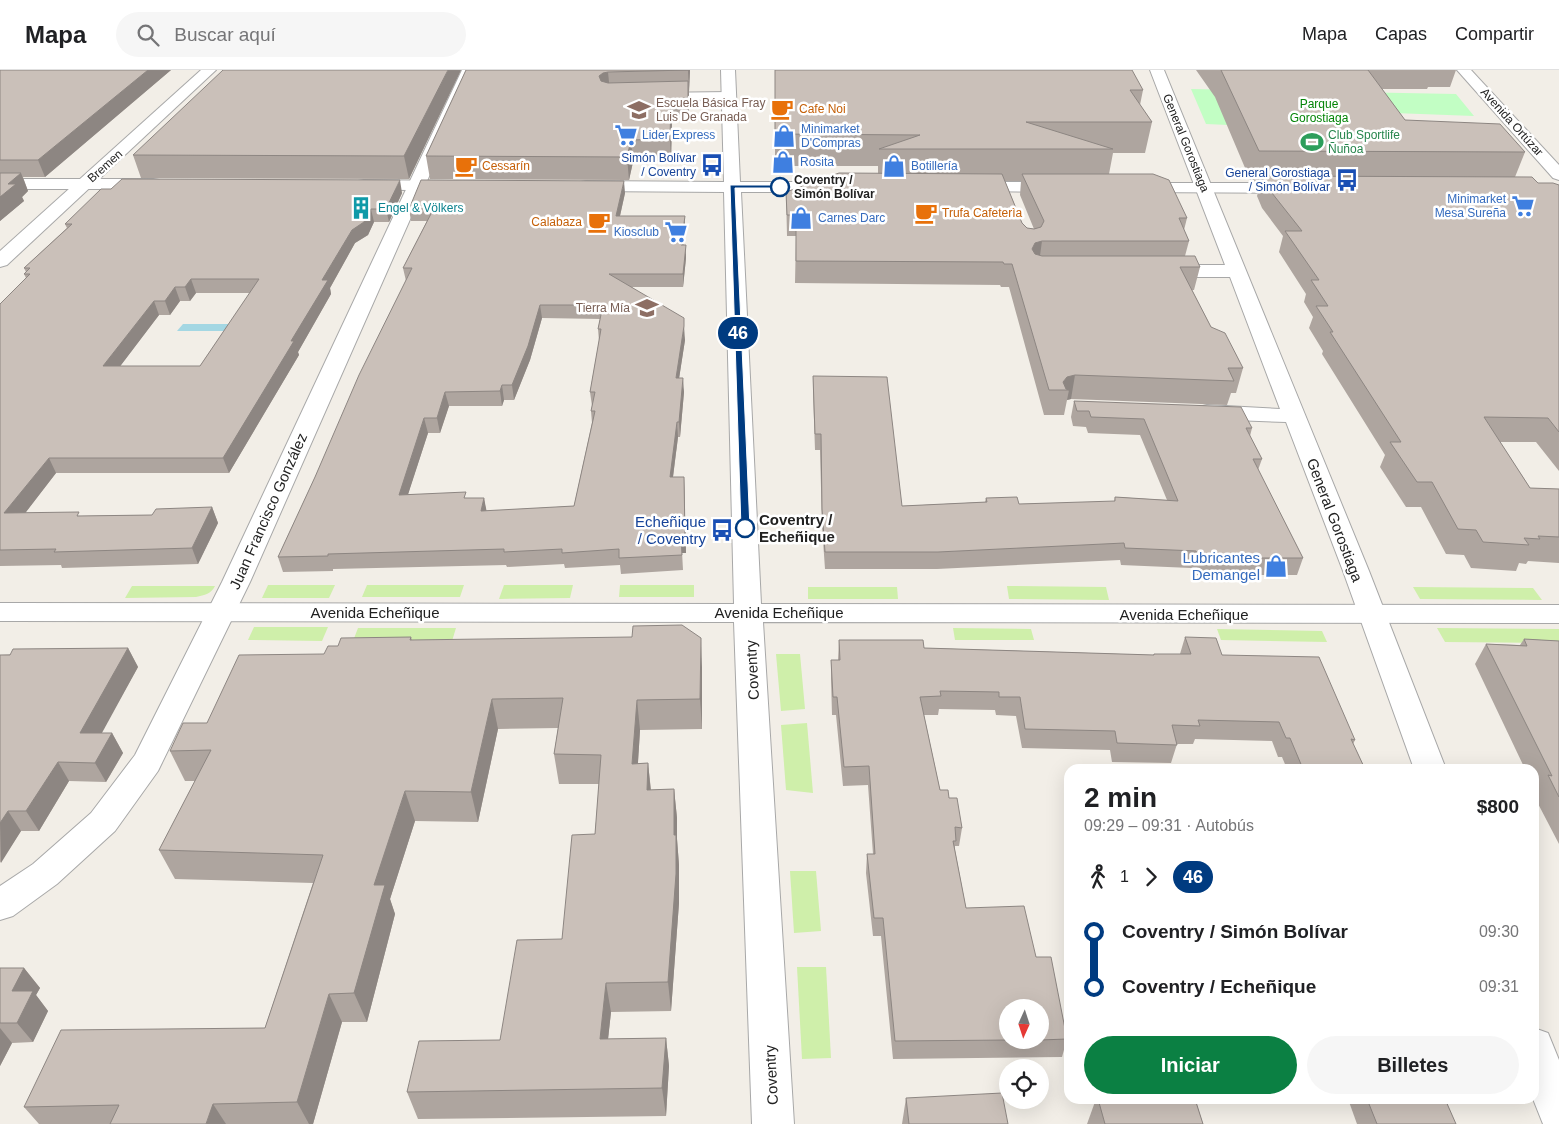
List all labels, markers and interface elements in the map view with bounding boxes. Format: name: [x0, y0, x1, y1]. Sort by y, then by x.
search box: [116, 12, 466, 57]
text: Mapa: [25, 21, 86, 48]
icon: search: [134, 21, 162, 49]
text: Buscar aquí: [174, 24, 276, 45]
text: Mapa: [1302, 24, 1347, 44]
text: Capas: [1375, 24, 1427, 44]
text: Compartir: [1455, 24, 1534, 44]
street label: Avenida Ortúzar: [1478, 85, 1546, 159]
street label: General Gorostiaga: [1160, 92, 1212, 194]
place label: Escuela Básica Fray Luis De Granada: [656, 96, 765, 124]
cafe icon: Cafe Noi: [769, 96, 795, 122]
school or university icon: Escuela Básica Fray Luis De Granada: [626, 97, 652, 123]
park label: Parque Gorostiaga: [1290, 97, 1349, 125]
place label: Cafe Noi: [799, 102, 846, 116]
supermarket icon: Lider Express: [613, 122, 639, 148]
place label: Minimarket D'Compras: [801, 122, 861, 150]
shop icon: Minimarket D'Compras: [771, 123, 797, 149]
place label: Lider Express: [642, 128, 715, 142]
place label: Club Sportlife Ñuñoa: [1328, 128, 1400, 156]
sports icon: Club Sportlife Ñuñoa: [1299, 129, 1325, 155]
street label: Bremen: [85, 147, 125, 185]
shop icon: Rosita: [770, 149, 796, 175]
place label: Simón Bolívar / Coventry: [621, 151, 696, 179]
bus stop icon: Simón Bolívar / Coventry: [699, 152, 725, 178]
cafe icon: Cessarín: [453, 153, 479, 179]
shop icon: Botillería: [881, 153, 907, 179]
place label: Rosita: [800, 155, 834, 169]
place label: Cessarín: [482, 159, 530, 173]
place label: Botillería: [911, 159, 958, 173]
place label: General Gorostiaga / Simón Bolívar: [1225, 166, 1330, 194]
bus stop icon: General Gorostiaga / Simón Bolívar: [1334, 167, 1360, 193]
place label: Coventry / Simón Bolívar: [794, 173, 875, 201]
marker: Coventry / Simón Bolívar: [770, 177, 790, 197]
place label: Minimarket Mesa Sureña: [1435, 192, 1507, 220]
supermarket icon: Minimarket Mesa Sureña: [1510, 193, 1536, 219]
building icon: Engel & Völkers: [348, 195, 374, 221]
cafe icon: Trufa Cafeterìa: [913, 200, 939, 226]
place label: Engel & Völkers: [378, 201, 463, 215]
shop icon: Carnes Darc: [788, 205, 814, 231]
place label: Trufa Cafeterìa: [942, 206, 1023, 220]
cafe icon: Calabaza: [586, 209, 612, 235]
place label: Carnes Darc: [818, 211, 885, 225]
place label: Calabaza: [531, 215, 582, 229]
supermarket icon: Kiosclub: [663, 219, 689, 245]
place label: Kiosclub: [614, 225, 659, 239]
school or university icon: Tierra Mía: [634, 295, 660, 321]
place label: Tierra Mía: [576, 301, 630, 315]
line badge: 46: [716, 317, 760, 349]
text: 46: [728, 323, 748, 343]
street label: Juan Francisco González: [226, 430, 310, 592]
street label: General Gorostiaga: [1304, 456, 1367, 585]
place label: Coventry / Echeñique: [759, 511, 835, 545]
place label: Echeñique / Coventry: [635, 513, 706, 547]
bus stop icon: Echeñique / Coventry: [709, 517, 735, 543]
marker: Coventry / Echeñique: [735, 518, 755, 538]
place label: Lubricantes Demangel: [1182, 549, 1260, 583]
shop icon: Lubricantes Demangel: [1263, 553, 1289, 579]
street label: Avenida Echeñique: [311, 604, 440, 621]
street label: Avenida Echeñique: [715, 604, 844, 621]
street label: Avenida Echeñique: [1120, 606, 1249, 623]
street label: Coventry: [742, 639, 762, 700]
text: 2 min: [1084, 782, 1157, 813]
text: $800: [1477, 796, 1519, 817]
text: 09:29 – 09:31 · Autobús: [1084, 817, 1254, 834]
icon: walk: [1084, 863, 1112, 891]
icon: forward: [1137, 863, 1165, 891]
text: 46: [1183, 867, 1203, 887]
text: 1: [1120, 868, 1129, 885]
text: Coventry / Simón Bolívar: [1122, 921, 1348, 942]
text: 09:30: [1479, 923, 1519, 940]
text: Coventry / Echeñique: [1122, 976, 1316, 997]
text: 09:31: [1479, 978, 1519, 995]
north arrow: [999, 999, 1049, 1049]
map controls: [999, 999, 1049, 1109]
button: Iniciar: [1084, 1036, 1297, 1094]
button: Billetes: [1307, 1036, 1519, 1094]
street label: Coventry: [761, 1044, 781, 1105]
button: locate: [999, 1059, 1049, 1109]

